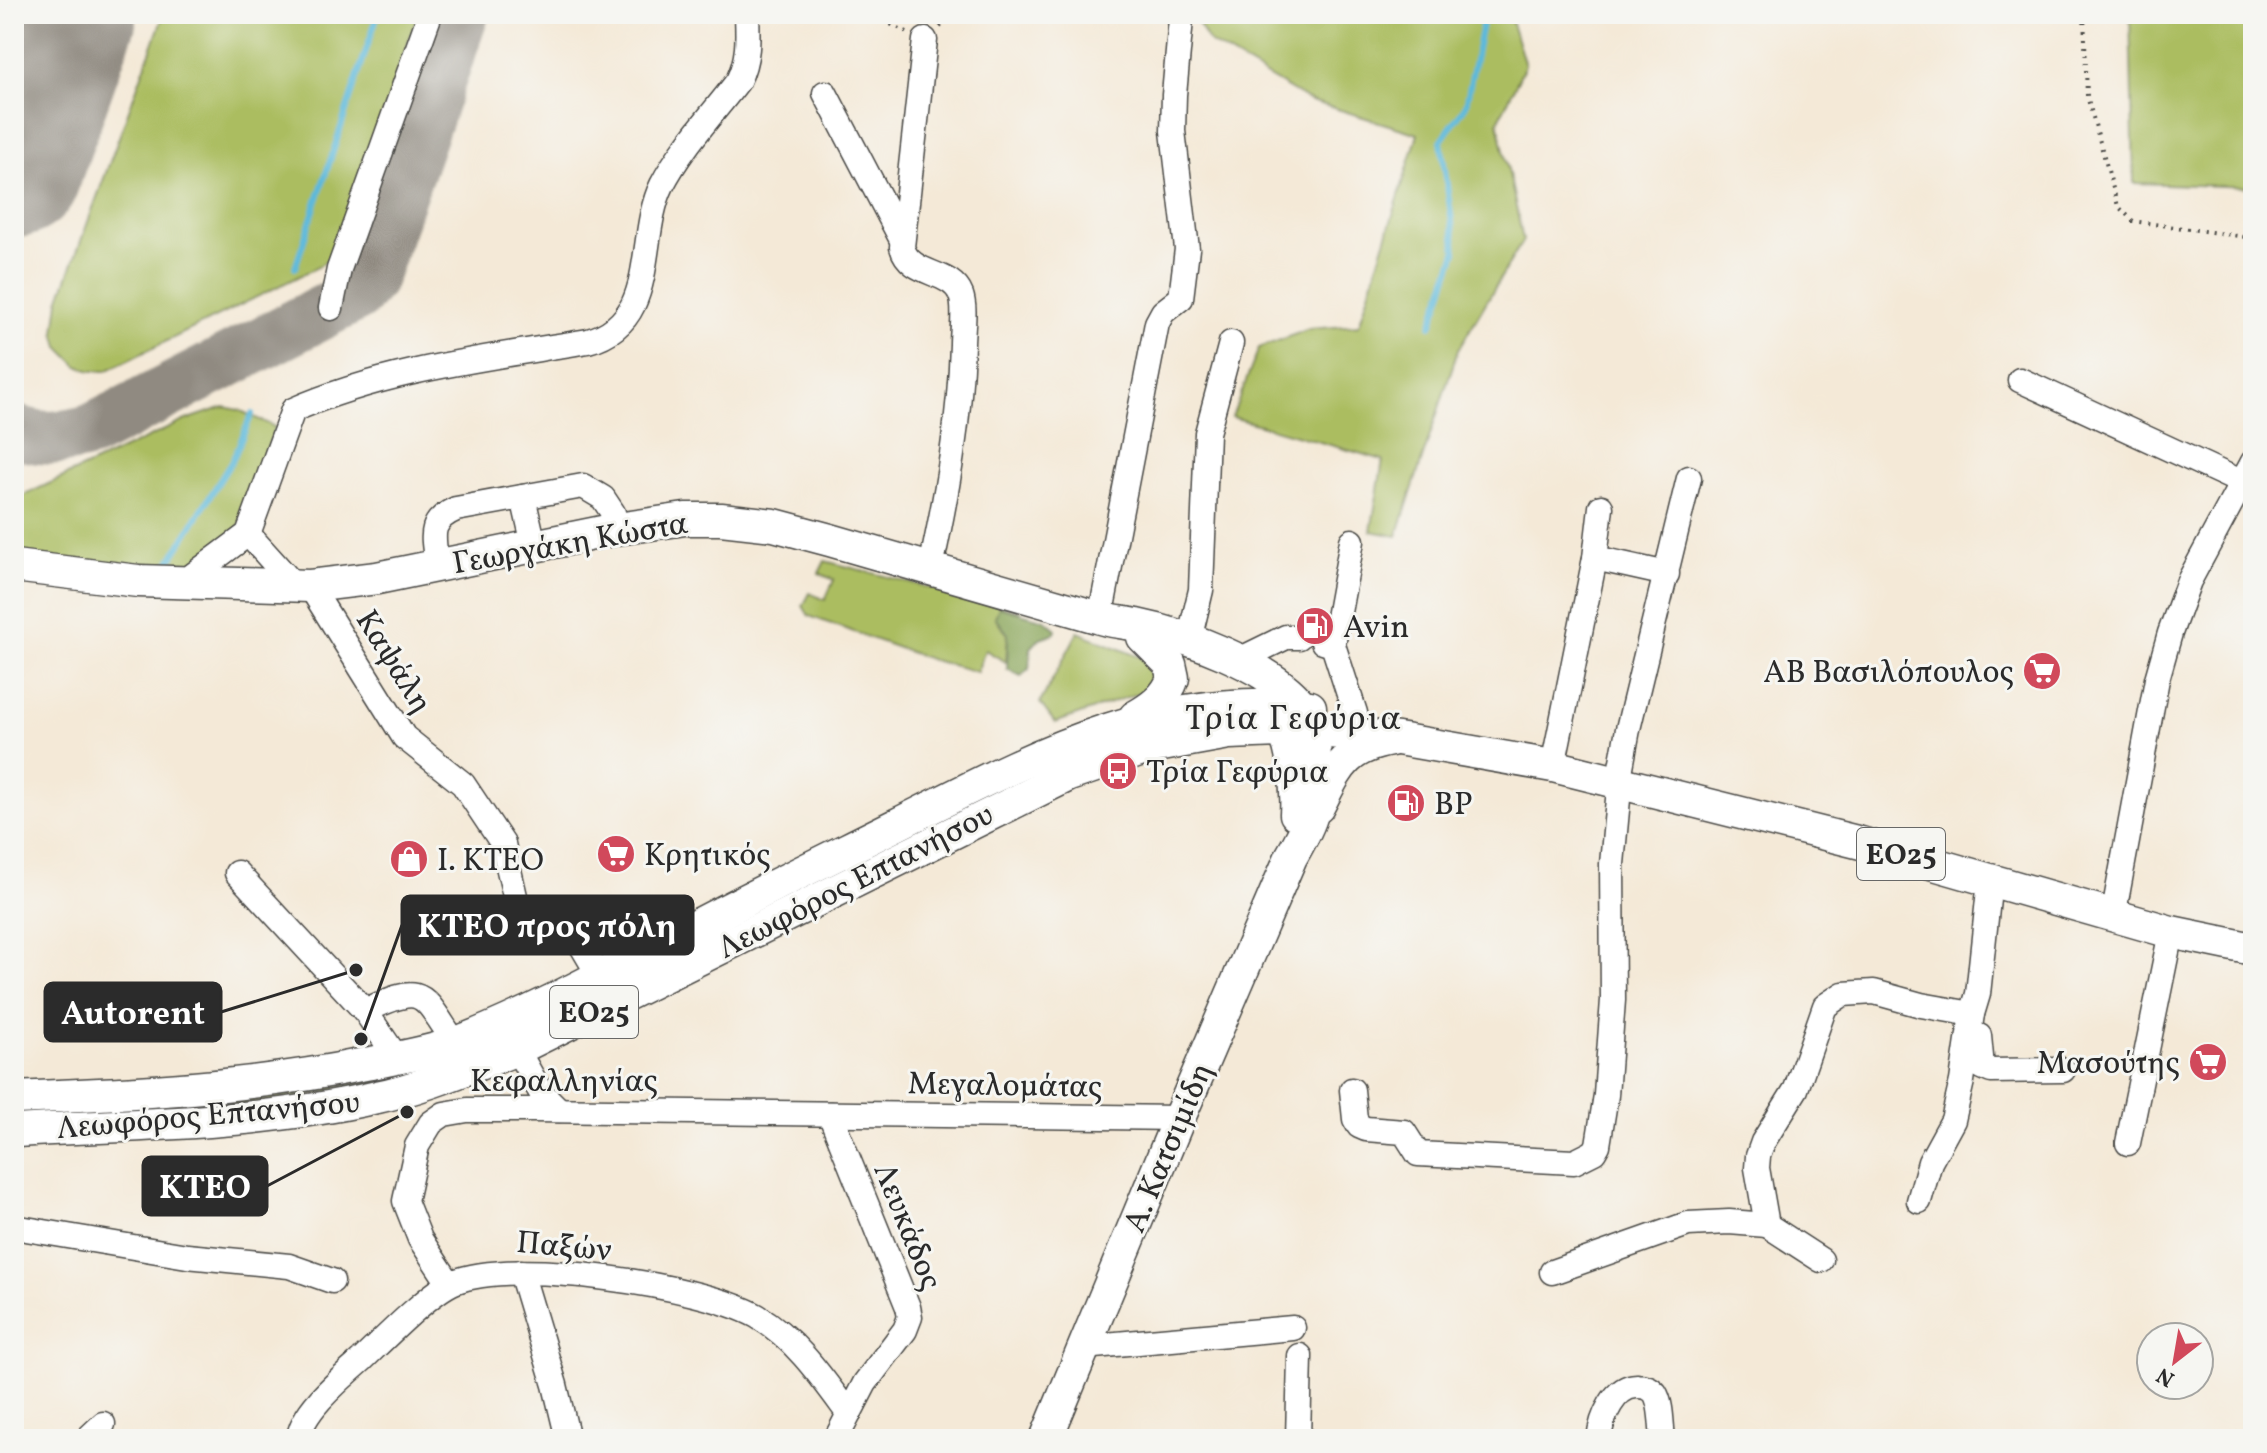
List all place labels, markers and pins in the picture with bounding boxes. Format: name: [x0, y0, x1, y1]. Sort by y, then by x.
fuel station icon: Avin: [1294, 605, 1336, 647]
place label: Avin: [1343, 607, 1409, 651]
supermarket icon: ΑΒ Βασιλόπουλος: [2021, 650, 2063, 692]
place label: ΑΒ Βασιλόπουλος: [1763, 652, 2014, 696]
bus stop icon: Τρία Γεφύρια: [1097, 750, 1139, 792]
place label: Τρία Γεφύρια: [1146, 752, 1329, 796]
fuel station icon: BP: [1385, 782, 1427, 824]
place label: BP: [1434, 784, 1473, 828]
supermarket icon: Κρητικός: [595, 833, 637, 875]
place label: Κρητικός: [644, 835, 771, 879]
shop icon: Ι. ΚΤΕΟ: [388, 838, 430, 880]
place label: Ι. ΚΤΕΟ: [437, 840, 544, 884]
callout: ΚΤΕΟ προς πόλη: [402, 896, 693, 954]
callout: Autorent: [45, 983, 221, 1041]
supermarket icon: Μασούτης: [2187, 1041, 2229, 1083]
place label: Μασούτης: [2037, 1043, 2180, 1087]
callout: ΚΤΕΟ: [143, 1157, 267, 1215]

